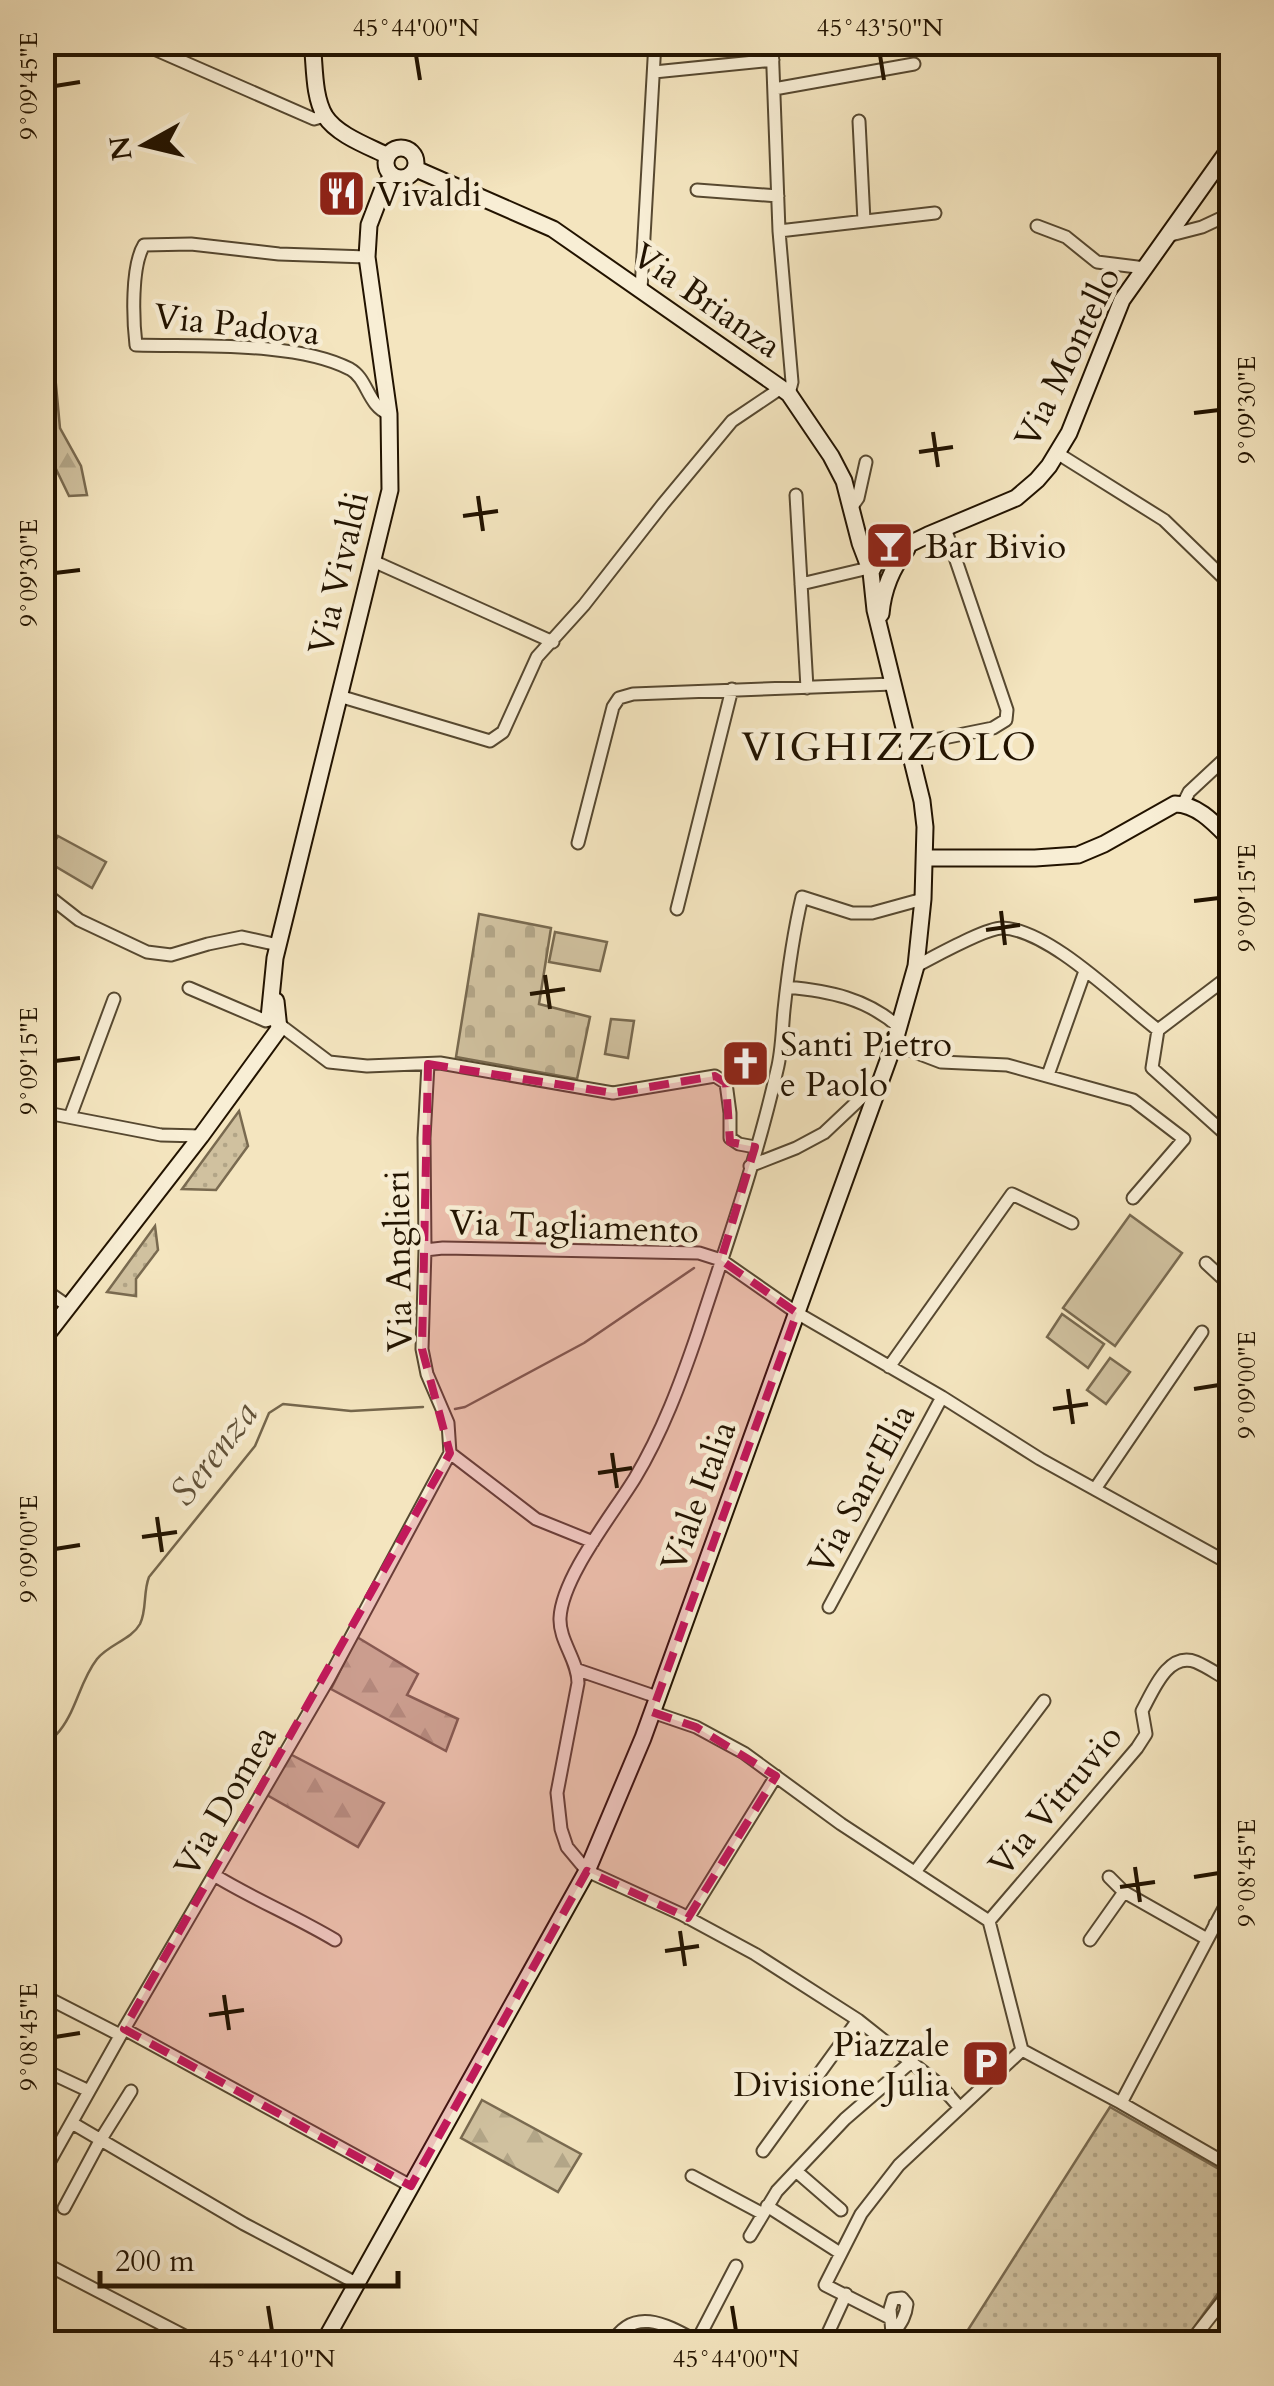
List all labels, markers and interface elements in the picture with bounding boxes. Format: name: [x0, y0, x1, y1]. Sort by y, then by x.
text: 45°44'00"N: [353, 11, 479, 45]
text: 45°43'50"N: [817, 11, 943, 45]
text: 9°09'45"E: [12, 32, 46, 140]
north arrow: [95, 95, 195, 195]
text: N: [101, 134, 142, 163]
restaurant icon: Vivaldi: [315, 168, 367, 220]
place label: Vivaldi: [376, 171, 482, 219]
street label: Via Brianza: [622, 232, 791, 370]
street label: Via Montello: [1003, 259, 1132, 456]
street label: Via Padova: [152, 292, 322, 358]
text: 9°09'30"E: [1230, 356, 1264, 464]
street label: Via Vivaldi: [297, 487, 381, 659]
text: 9°09'30"E: [12, 519, 46, 627]
bar icon: Bar Bivio: [864, 520, 916, 572]
place label: Bar Bivio: [925, 523, 1066, 571]
district label: VIGHIZZOLO: [741, 720, 1039, 775]
text: 9°09'15"E: [1230, 844, 1264, 952]
text: 9°09'15"E: [12, 1007, 46, 1115]
place label: Santi Pietro e Paolo: [780, 1021, 952, 1109]
church icon: Santi Pietro e Paolo: [719, 1038, 771, 1090]
street label: Via Anglieri: [373, 1170, 425, 1352]
street label: Via Tagliamento: [448, 1199, 700, 1255]
text: 9°09'00"E: [1230, 1331, 1264, 1439]
water label: Serenza: [157, 1391, 270, 1517]
street label: Via Sant'Elia: [797, 1396, 927, 1583]
street label: Viale Italia: [650, 1414, 748, 1578]
text: 9°09'00"E: [12, 1495, 46, 1603]
street label: Via Vitruvio: [978, 1714, 1134, 1887]
street label: Via Domea: [163, 1717, 289, 1886]
text: 9°08'45"E: [1230, 1819, 1264, 1927]
text: 9°08'45"E: [12, 1983, 46, 2091]
place label: Piazzale Divisione Julia: [734, 2021, 950, 2109]
parking icon: Piazzale Divisione Julia: [959, 2038, 1011, 2090]
scale bar: [100, 2226, 398, 2288]
text: 200 m: [115, 2241, 195, 2282]
text: 45°44'10"N: [209, 2342, 335, 2376]
text: 45°44'00"N: [673, 2342, 799, 2376]

